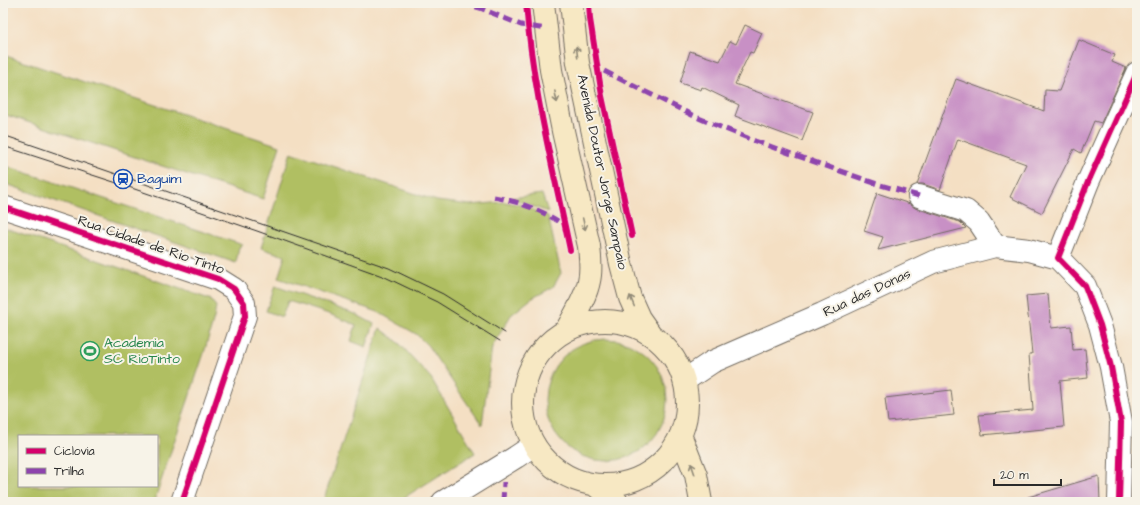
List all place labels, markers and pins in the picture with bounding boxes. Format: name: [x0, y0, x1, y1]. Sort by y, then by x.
station icon: Baguim: [112, 168, 134, 190]
place label: Baguim: [137, 169, 182, 189]
place label: Academia SC RioTinto: [104, 333, 180, 369]
sports icon: Academia SC RioTinto: [79, 340, 101, 362]

